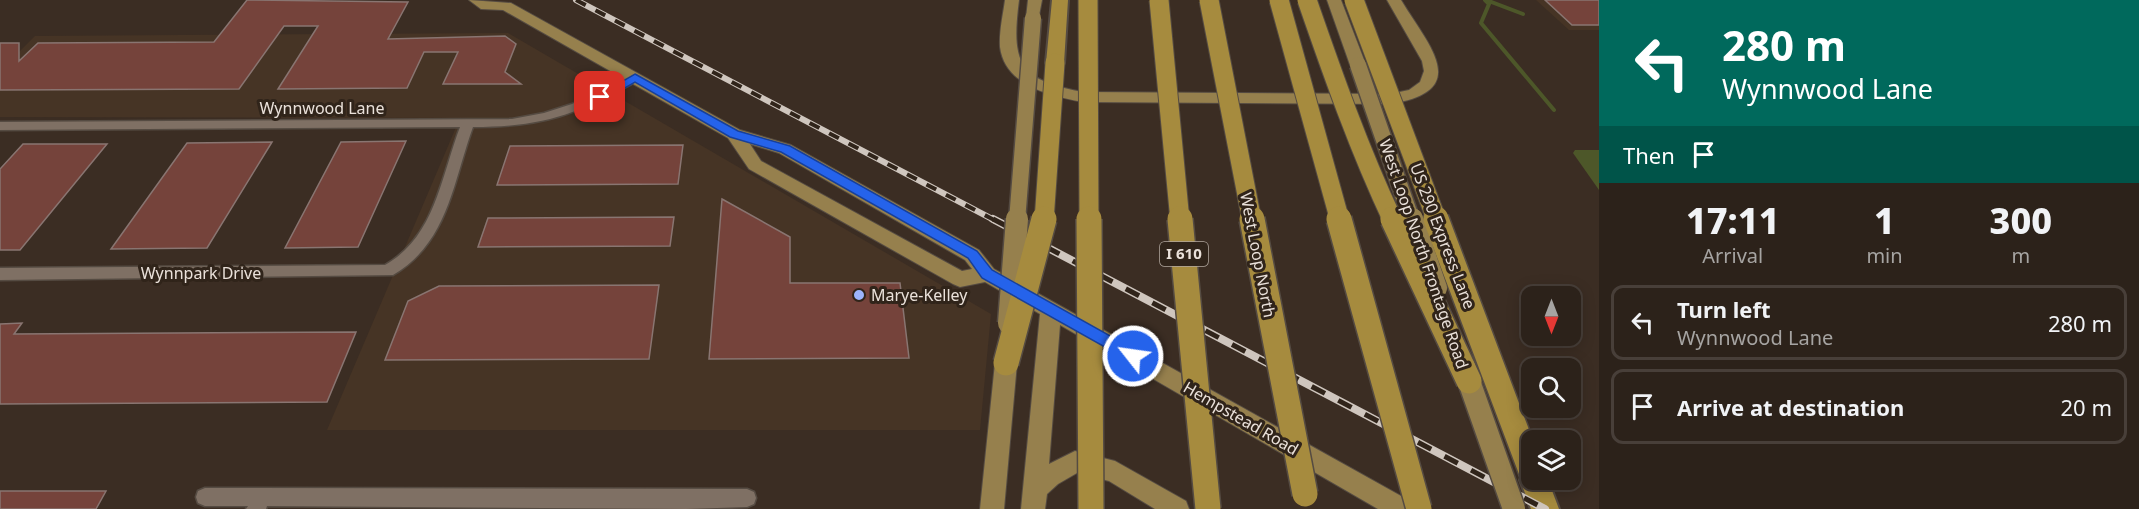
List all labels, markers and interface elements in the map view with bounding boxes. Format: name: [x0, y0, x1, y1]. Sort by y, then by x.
text: 280 m: [1722, 16, 1846, 73]
icon: left: [1623, 24, 1701, 102]
text: Wynnwood Lane: [1722, 70, 1933, 107]
pin: [574, 71, 625, 122]
icon: arrive: [583, 80, 616, 113]
street label: Wynnwood Lane: [259, 97, 385, 119]
street label: West Loop North Frontage Road: [1374, 136, 1474, 372]
icon: arrive: [1687, 138, 1720, 171]
text: Then: [1623, 140, 1675, 170]
street label: US 290 Express Lane: [1405, 160, 1481, 312]
street label: West Loop North: [1235, 191, 1281, 319]
text: 17:11: [1686, 196, 1779, 245]
text: 1: [1874, 196, 1895, 245]
text: 300: [1990, 196, 2052, 245]
road number: I 610: [1160, 242, 1208, 266]
text: Arrival: [1702, 242, 1763, 269]
text: min: [1866, 242, 1903, 269]
text: m: [2011, 242, 2030, 269]
street label: Wynnpark Drive: [141, 262, 261, 284]
place label: Marye-Kelley: [871, 284, 968, 306]
north arrow: [1521, 286, 1581, 346]
map controls: [1521, 286, 1581, 490]
marker: Marye-Kelley: [852, 288, 866, 302]
text: Turn left: [1677, 294, 1771, 324]
icon: left: [1626, 306, 1659, 339]
text: 280 m: [2048, 308, 2112, 338]
position arrow: [1101, 324, 1165, 388]
text: Wynnwood Lane: [1677, 324, 1833, 351]
button: search: [1521, 358, 1581, 418]
street label: Hempstead Road: [1179, 376, 1303, 460]
icon: arrive: [1626, 390, 1659, 423]
text: Arrive at destination: [1677, 392, 1904, 422]
text: 20 m: [2061, 392, 2112, 422]
button: layers: [1521, 430, 1581, 490]

